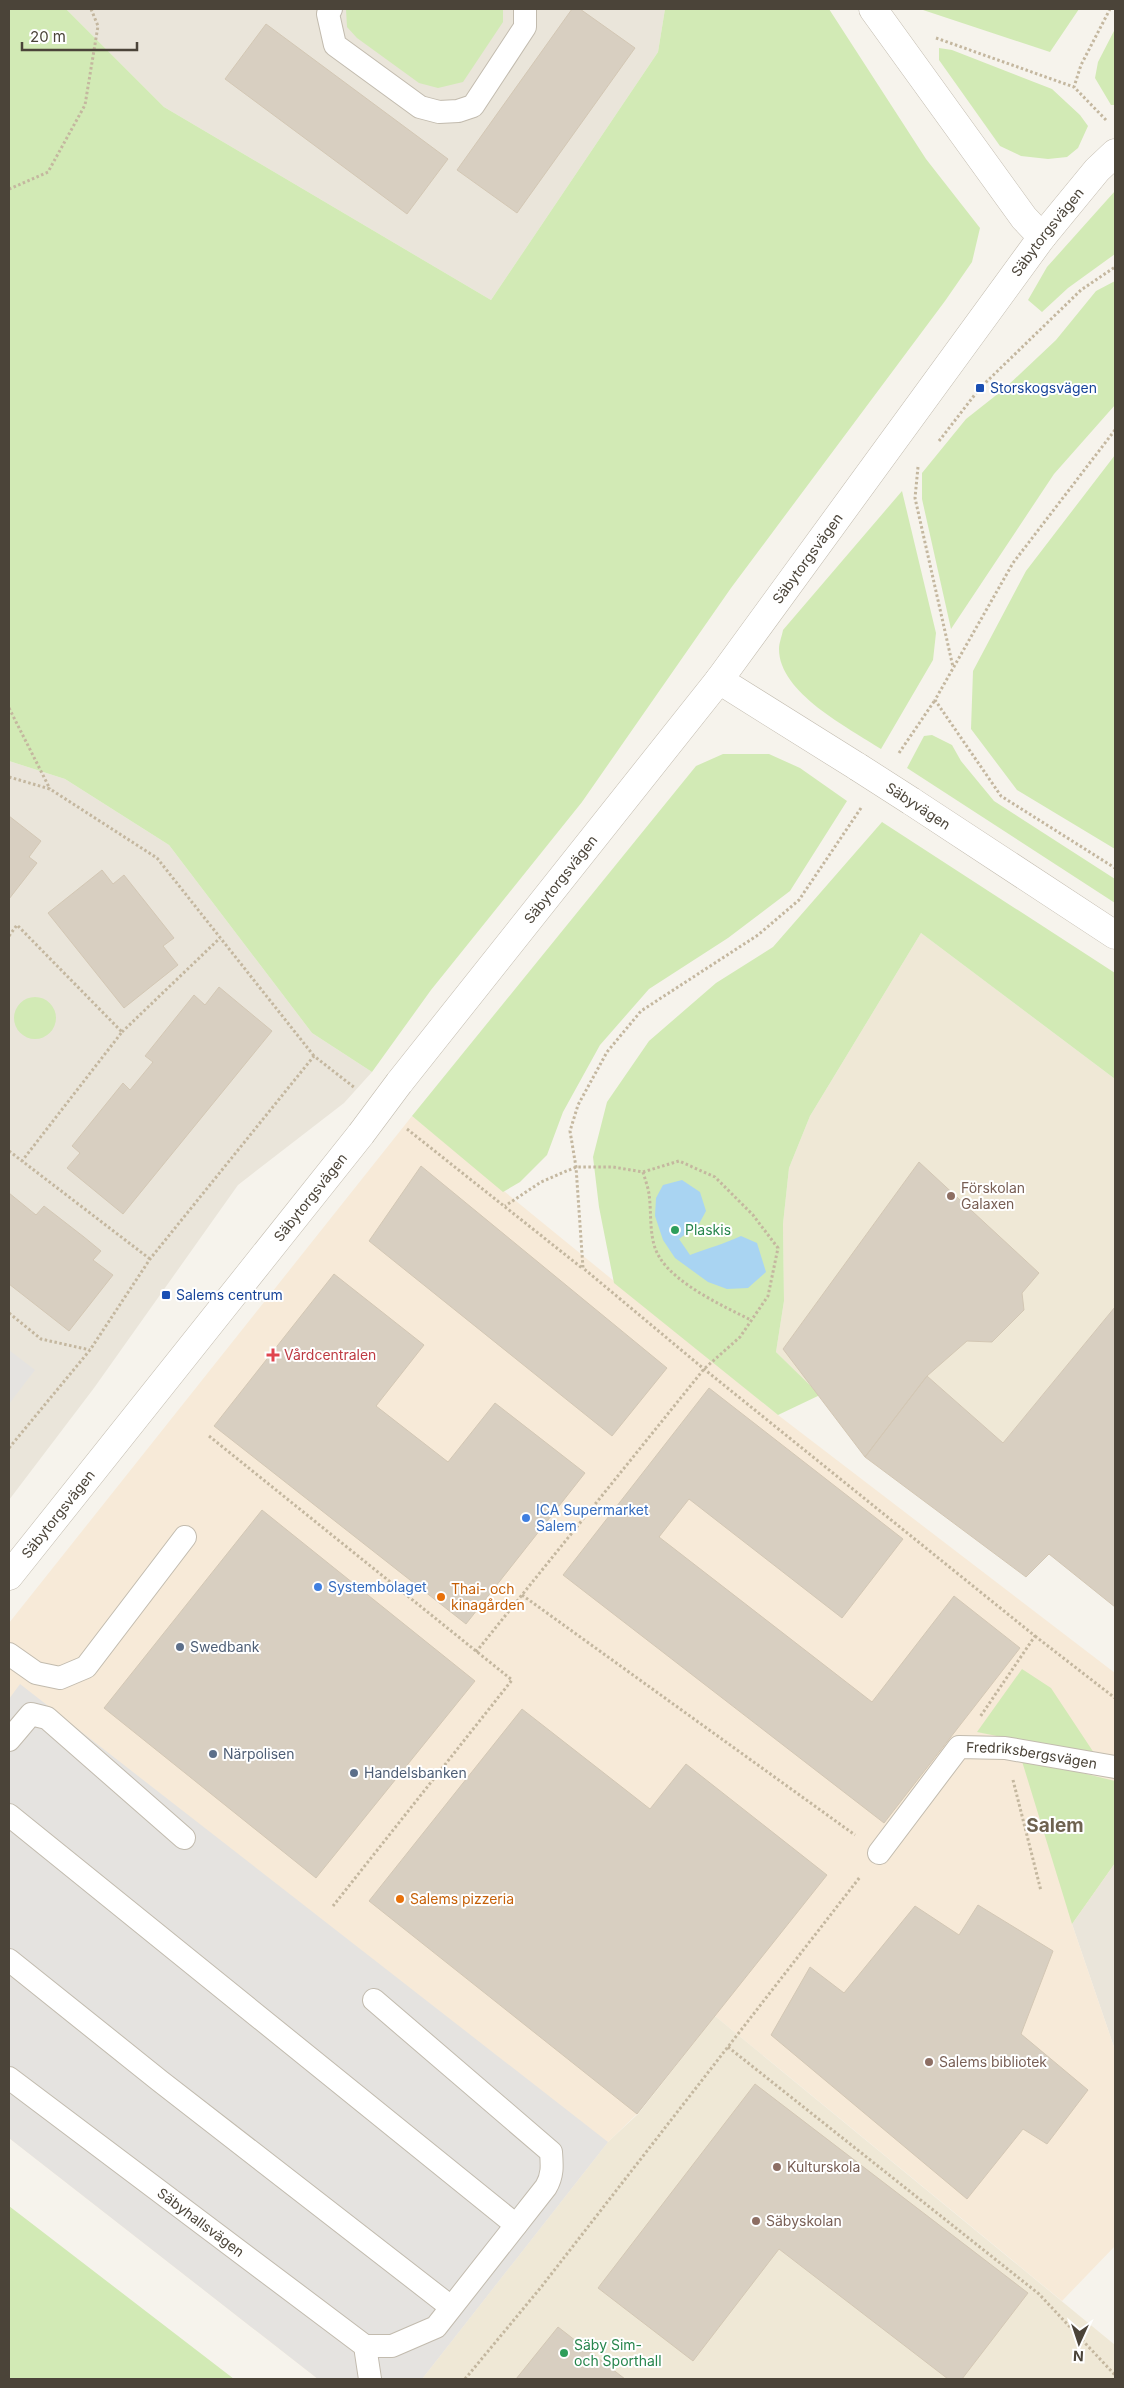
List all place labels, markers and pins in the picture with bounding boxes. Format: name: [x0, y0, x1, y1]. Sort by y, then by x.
place label: Storskogsvägen: [990, 379, 1097, 396]
marker: Storskogsvägen: [974, 382, 986, 394]
place label: Förskolan Galaxen: [961, 1179, 1025, 1212]
marker: Förskolan Galaxen: [945, 1190, 957, 1202]
place label: Plaskis: [685, 1221, 731, 1238]
marker: Plaskis: [669, 1224, 681, 1236]
place label: Salems centrum: [176, 1286, 283, 1303]
marker: Salems centrum: [160, 1289, 172, 1301]
place label: Vårdcentralen: [284, 1346, 376, 1363]
marker: Vårdcentralen: [266, 1348, 280, 1362]
place label: ICA Supermarket Salem: [536, 1501, 649, 1534]
marker: ICA Supermarket Salem: [520, 1512, 532, 1524]
place label: Systembolaget: [328, 1578, 427, 1595]
place label: Thai- och kinagården: [451, 1580, 525, 1613]
marker: Systembolaget: [312, 1581, 324, 1593]
marker: Thai- och kinagården: [435, 1591, 447, 1603]
place label: Swedbank: [190, 1638, 260, 1655]
marker: Swedbank: [174, 1641, 186, 1653]
place label: Närpolisen: [223, 1745, 294, 1762]
marker: Närpolisen: [207, 1748, 219, 1760]
place label: Handelsbanken: [364, 1764, 467, 1781]
marker: Handelsbanken: [348, 1767, 360, 1779]
place label: Salems pizzeria: [410, 1890, 514, 1907]
marker: Salems pizzeria: [394, 1893, 406, 1905]
place label: Salems bibliotek: [939, 2053, 1047, 2070]
marker: Salems bibliotek: [923, 2056, 935, 2068]
place label: Kulturskola: [787, 2158, 860, 2175]
marker: Kulturskola: [771, 2161, 783, 2173]
place label: Säbyskolan: [766, 2212, 842, 2229]
marker: Säbyskolan: [750, 2215, 762, 2227]
place label: Säby Sim- och Sporthall: [574, 2336, 662, 2369]
marker: Säby Sim- och Sporthall: [558, 2347, 570, 2359]

